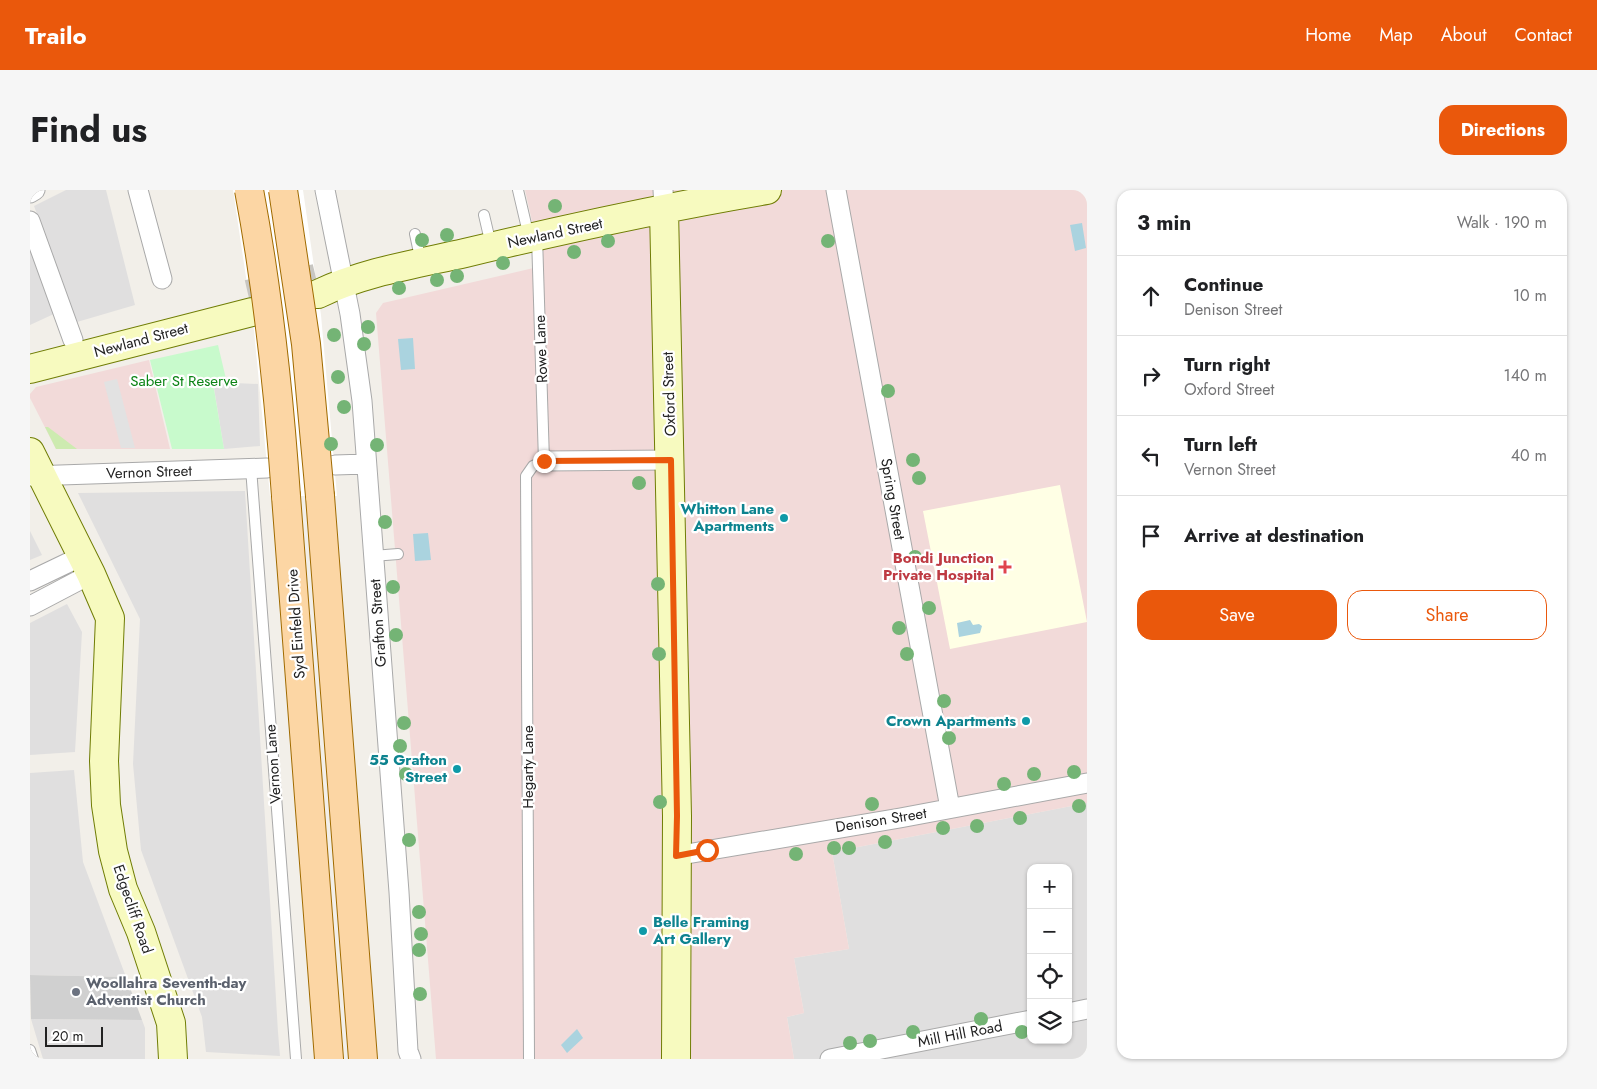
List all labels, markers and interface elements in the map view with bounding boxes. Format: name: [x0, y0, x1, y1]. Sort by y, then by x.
text: Trailo: [25, 18, 87, 53]
text: Home: [1305, 22, 1351, 48]
text: Map: [1379, 22, 1413, 48]
text: About: [1441, 22, 1486, 48]
text: Contact: [1514, 22, 1572, 48]
text: Find us: [30, 105, 147, 155]
button: Directions: [1439, 105, 1567, 155]
text: 3 min: [1137, 208, 1191, 238]
text: Walk · 190 m: [1457, 211, 1547, 234]
street label: Newland Street: [505, 212, 605, 254]
text: Continue: [1184, 271, 1263, 298]
icon: ahead: [1137, 282, 1165, 310]
text: 10 m: [1513, 284, 1547, 307]
text: Denison Street: [1184, 298, 1282, 321]
street label: Rowe Lane: [529, 314, 553, 383]
street label: Newland Street: [91, 317, 191, 363]
street label: Oxford Street: [657, 351, 681, 437]
text: Turn right: [1184, 351, 1270, 378]
icon: right: [1137, 362, 1165, 390]
text: 140 m: [1504, 364, 1547, 387]
park label: Saber St Reserve: [130, 370, 238, 392]
text: Oxford Street: [1184, 378, 1274, 401]
text: Turn left: [1184, 431, 1257, 458]
icon: left: [1137, 442, 1165, 470]
text: 40 m: [1511, 444, 1547, 467]
route end: [533, 450, 556, 473]
street label: Spring Street: [875, 456, 911, 542]
text: Vernon Street: [1184, 458, 1276, 481]
street label: Vernon Street: [106, 459, 193, 484]
place label: Whitton Lane Apartments: [681, 498, 774, 537]
marker: Whitton Lane Apartments: [778, 512, 790, 524]
icon: arrive: [1137, 522, 1165, 550]
text: Arrive at destination: [1184, 522, 1364, 549]
place label: Bondi Junction Private Hospital: [883, 547, 994, 586]
marker: Bondi Junction Private Hospital: [998, 560, 1012, 574]
street label: Syd Einfeld Drive: [281, 568, 311, 680]
street label: Grafton Street: [364, 578, 392, 668]
button: Save: [1137, 590, 1337, 640]
button: Share: [1347, 590, 1547, 640]
place label: Crown Apartments: [886, 710, 1016, 732]
marker: Crown Apartments: [1020, 715, 1032, 727]
street label: Vernon Lane: [259, 723, 287, 804]
street label: Hegarty Lane: [517, 725, 539, 809]
place label: 55 Grafton Street: [369, 749, 447, 788]
marker: 55 Grafton Street: [451, 763, 463, 775]
street label: Denison Street: [834, 802, 929, 838]
route start: [696, 839, 719, 862]
street label: Edgecliff Road: [107, 861, 159, 957]
map controls: [1027, 864, 1072, 1044]
button: +: [1027, 864, 1072, 909]
button: −: [1027, 909, 1072, 954]
place label: Belle Framing Art Gallery: [652, 911, 749, 950]
marker: Belle Framing Art Gallery: [637, 925, 649, 937]
button: locate: [1027, 954, 1072, 999]
place label: Woollahra Seventh-day Adventist Church: [85, 972, 246, 1011]
marker: Woollahra Seventh-day Adventist Church: [70, 986, 82, 998]
button: layers: [1027, 999, 1072, 1044]
street label: Mill Hill Road: [916, 1015, 1004, 1053]
scale bar: [45, 1024, 102, 1047]
text: 20 m: [52, 1026, 84, 1046]

